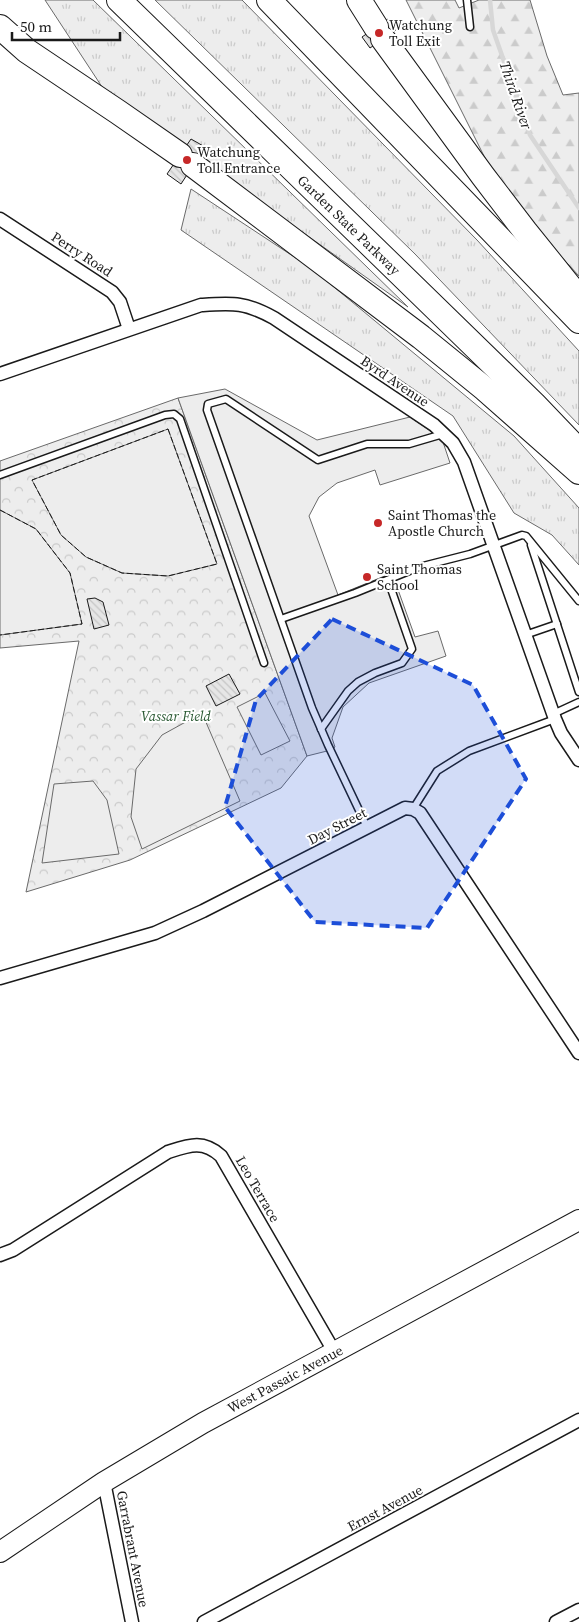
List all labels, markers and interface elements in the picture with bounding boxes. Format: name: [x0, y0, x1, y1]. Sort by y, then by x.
scale bar: [12, 10, 120, 42]
place label: Watchung Toll Exit: [389, 15, 452, 51]
text: 50 m: [20, 16, 52, 37]
marker: Watchung Toll Exit: [373, 27, 385, 39]
water label: Third River: [494, 58, 538, 133]
place label: Watchung Toll Entrance: [197, 142, 280, 178]
marker: Watchung Toll Entrance: [181, 154, 193, 166]
street label: Garden State Parkway: [293, 170, 406, 280]
street label: Perry Road: [48, 227, 117, 281]
street label: Byrd Avenue: [357, 351, 433, 411]
place label: Saint Thomas the Apostle Church: [388, 505, 496, 541]
marker: Saint Thomas the Apostle Church: [372, 517, 384, 529]
place label: Saint Thomas School: [377, 559, 462, 595]
marker: Saint Thomas School: [361, 571, 373, 583]
park label: Vassar Field: [141, 706, 212, 726]
street label: Day Street: [304, 802, 370, 849]
street label: Leo Terrace: [231, 1152, 285, 1226]
street label: West Passaic Avenue: [224, 1340, 346, 1418]
street label: Ernst Avenue: [344, 1480, 426, 1536]
street label: Garrabrant Avenue: [112, 1489, 154, 1609]

